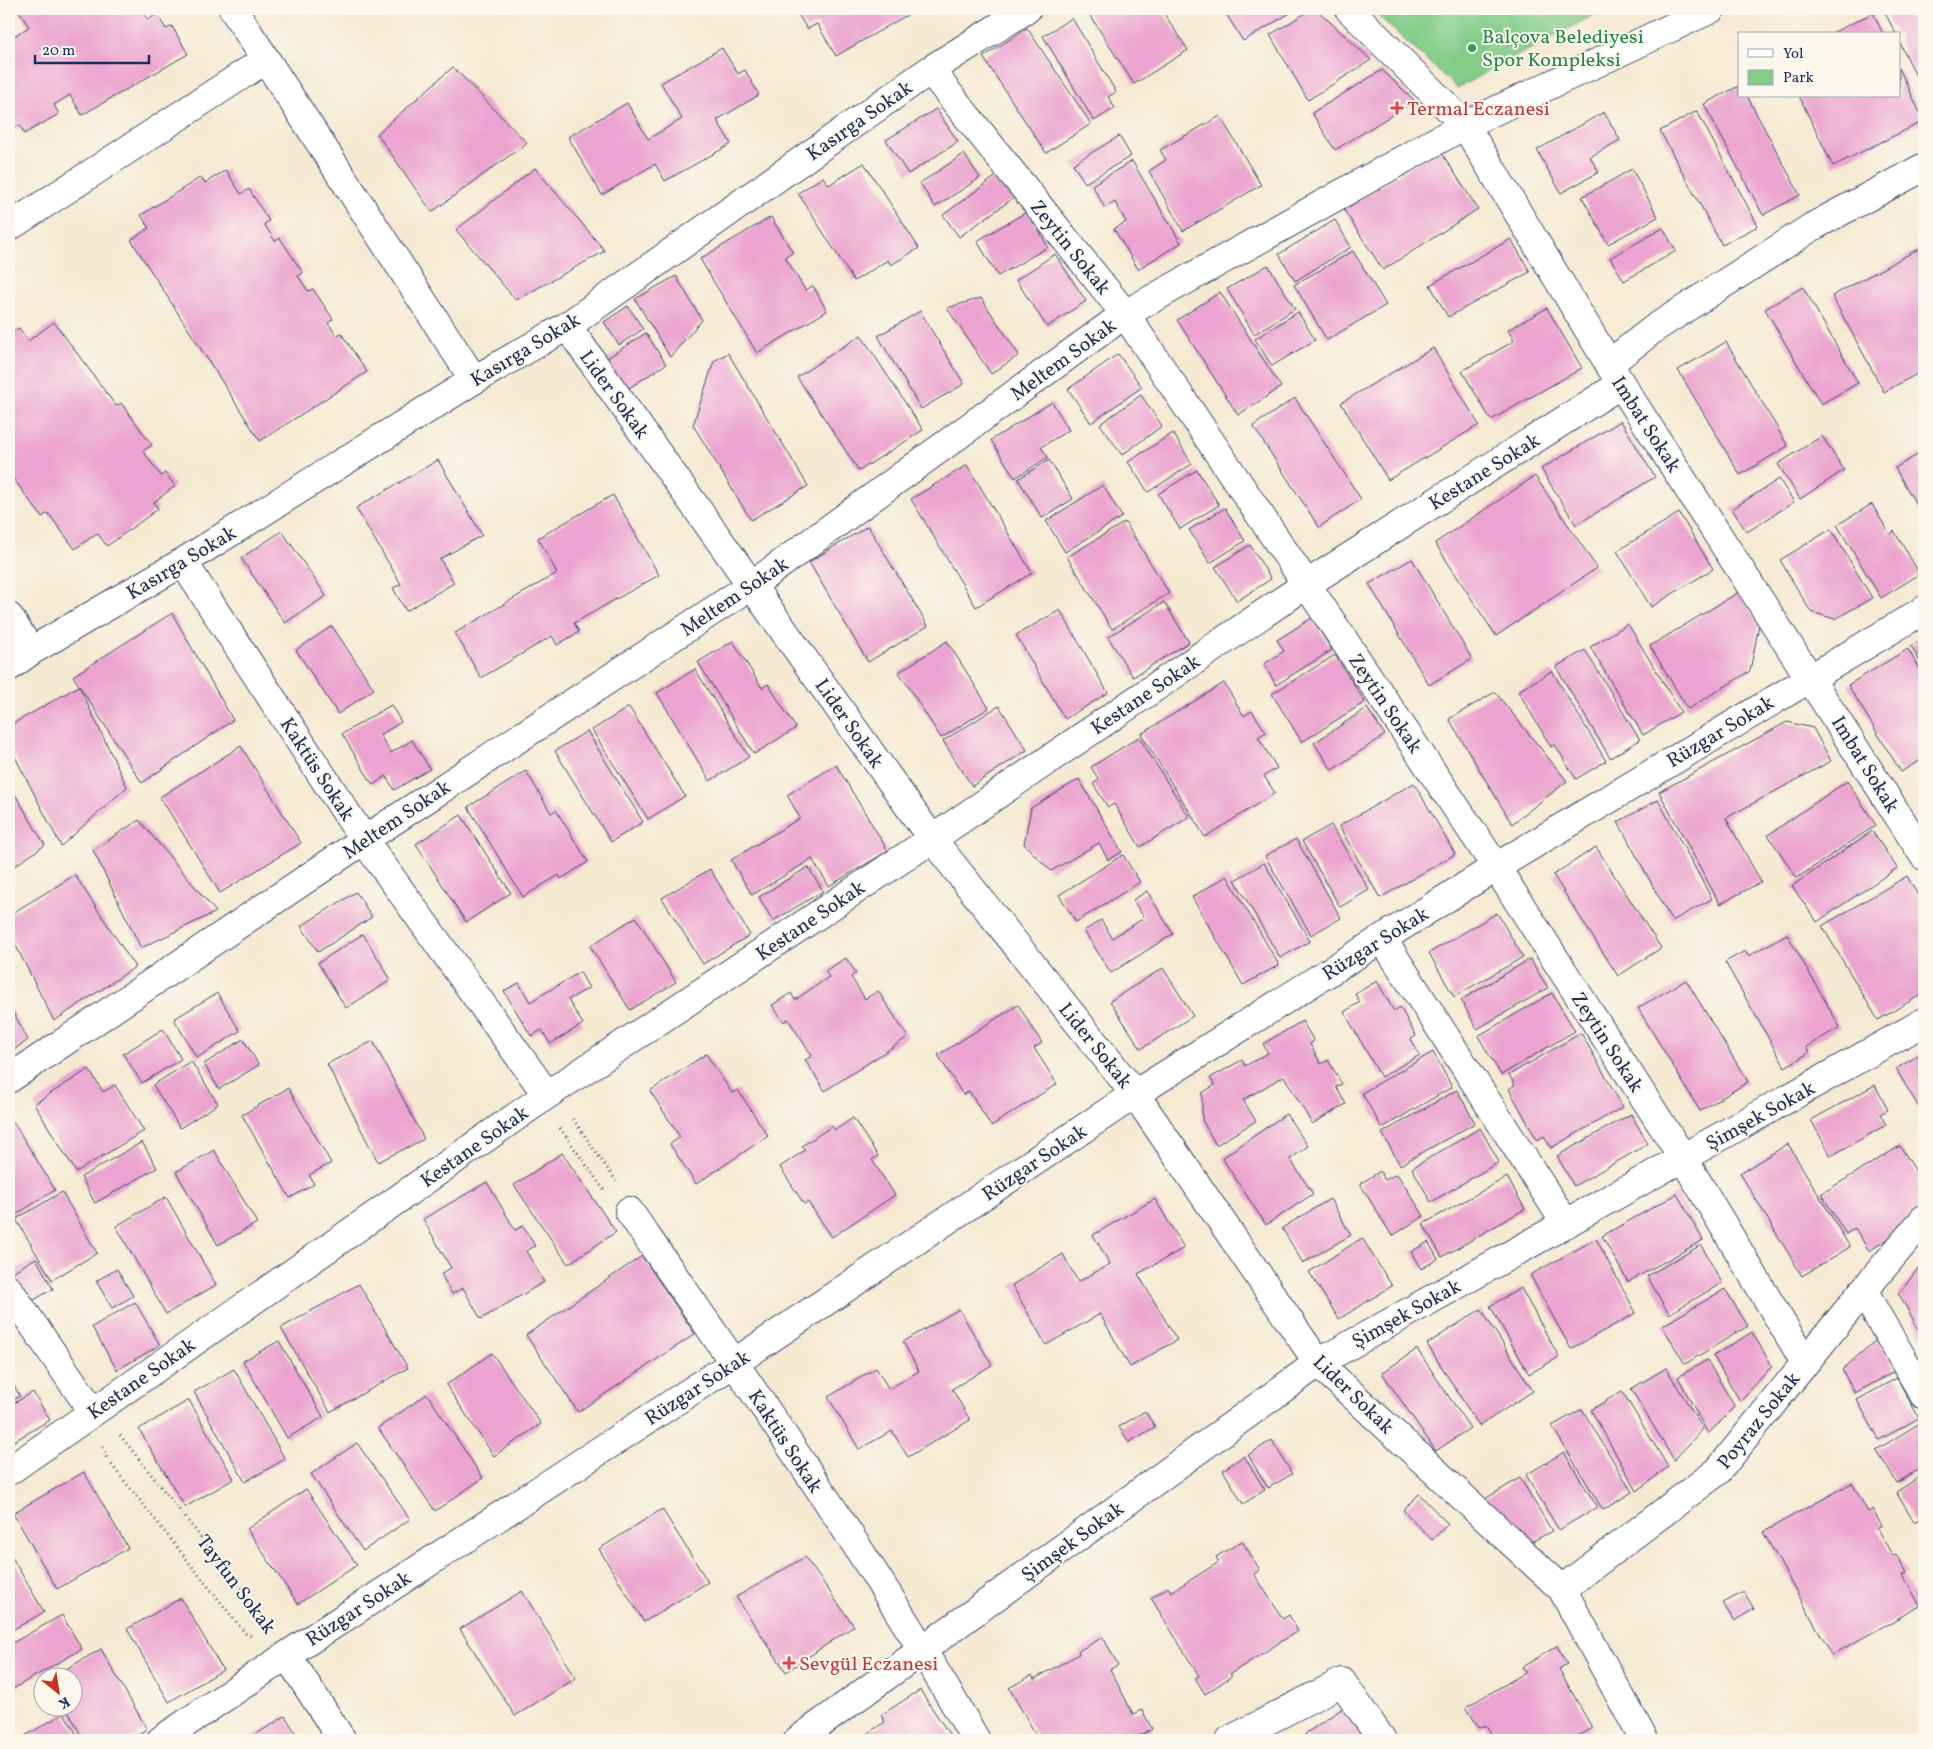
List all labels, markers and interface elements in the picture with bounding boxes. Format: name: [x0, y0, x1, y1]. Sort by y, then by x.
place label: Balçova Belediyesi Spor Kompleksi: [1482, 24, 1644, 75]
scale bar: [35, 32, 149, 64]
legend: [1738, 32, 1900, 98]
text: 20 m: [42, 41, 75, 62]
marker: Balçova Belediyesi Spor Kompleksi: [1466, 42, 1478, 54]
text: Yol: [1783, 44, 1803, 65]
text: Park: [1783, 68, 1814, 89]
street label: Kasırga Sokak: [801, 75, 919, 169]
place label: Termal Eczanesi: [1407, 96, 1550, 124]
marker: Termal Eczanesi: [1391, 102, 1403, 114]
street label: Zeytin Sokak: [1022, 195, 1117, 302]
street label: Kasırga Sokak: [466, 307, 586, 395]
street label: Meltem Sokak: [1005, 313, 1123, 409]
street label: Lider Sokak: [572, 345, 655, 445]
street label: Imbat Sokak: [1604, 371, 1687, 479]
street label: Kestane Sokak: [1424, 427, 1546, 518]
street label: Kasırga Sokak: [122, 520, 242, 608]
street label: Meltem Sokak: [676, 551, 795, 644]
street label: Kestane Sokak: [1086, 649, 1206, 743]
street label: Zeytin Sokak: [1341, 649, 1428, 760]
street label: Lider Sokak: [807, 674, 890, 775]
street label: Rüzgar Sokak: [1662, 690, 1780, 776]
street label: Imbat Sokak: [1823, 711, 1905, 819]
street label: Kaktüs Sokak: [272, 713, 360, 827]
street label: Meltem Sokak: [338, 774, 457, 867]
street label: Kestane Sokak: [751, 875, 871, 969]
street label: Rüzgar Sokak: [1317, 901, 1435, 989]
street label: Zeytin Sokak: [1563, 987, 1649, 1099]
street label: Lider Sokak: [1051, 997, 1138, 1095]
street label: Şimşek Sokak: [1701, 1075, 1821, 1158]
street label: Kestane Sokak: [415, 1100, 535, 1195]
street label: Rüzgar Sokak: [977, 1118, 1093, 1209]
street label: Şimşek Sokak: [1347, 1273, 1467, 1356]
street label: Kestane Sokak: [82, 1332, 202, 1427]
street label: Rüzgar Sokak: [640, 1344, 756, 1433]
street label: Lider Sokak: [1306, 1349, 1400, 1442]
street label: Poyraz Sokak: [1712, 1366, 1808, 1476]
street label: Kaktüs Sokak: [740, 1385, 828, 1499]
street label: Şimşek Sokak: [1016, 1496, 1130, 1589]
street label: Tayfun Sokak: [189, 1530, 282, 1641]
street label: Rüzgar Sokak: [301, 1565, 417, 1654]
place label: Sevgül Eczanesi: [799, 1651, 938, 1679]
marker: Sevgül Eczanesi: [783, 1657, 795, 1669]
north arrow: [32, 1666, 82, 1716]
text: K: [55, 1691, 73, 1713]

